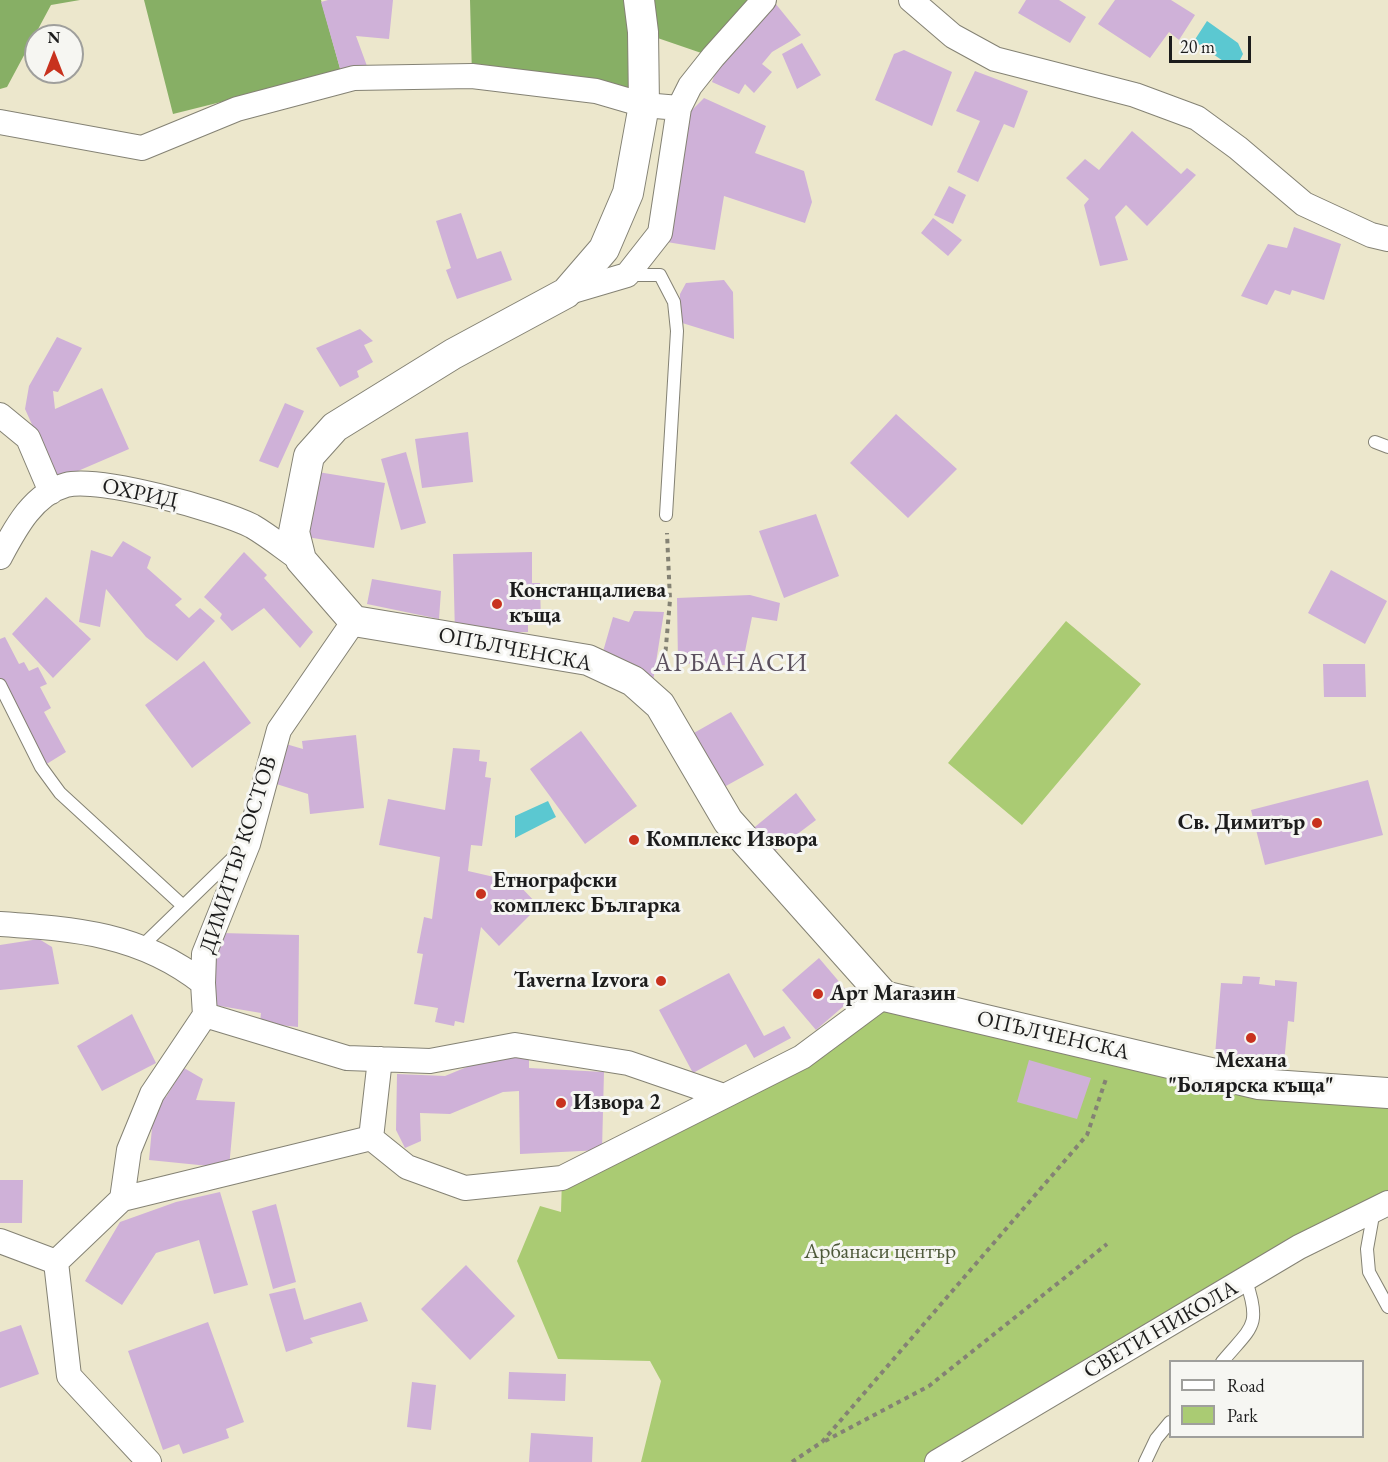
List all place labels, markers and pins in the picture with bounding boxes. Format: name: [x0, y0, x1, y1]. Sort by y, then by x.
place label: Констанцалиева къща: [509, 578, 666, 630]
marker: Констанцалиева къща: [490, 597, 504, 611]
place label: Св. Димитър: [1178, 810, 1305, 836]
marker: Св. Димитър: [1310, 816, 1324, 830]
place label: Комплекс Извора: [646, 827, 818, 853]
marker: Комплекс Извора: [627, 833, 641, 847]
place label: Етнографски комплекс Българка: [493, 868, 680, 920]
marker: Етнографски комплекс Българка: [474, 887, 488, 901]
place label: Taverna Izvora: [513, 968, 649, 994]
marker: Taverna Izvora: [654, 974, 668, 988]
place label: Арт Магазин: [830, 981, 956, 1007]
marker: Арт Магазин: [811, 987, 825, 1001]
marker: Механа "Болярска къща": [1244, 1031, 1258, 1045]
place label: Механа "Болярска къща": [1168, 1048, 1334, 1100]
place label: Извора 2: [573, 1090, 661, 1116]
marker: Извора 2: [554, 1096, 568, 1110]

